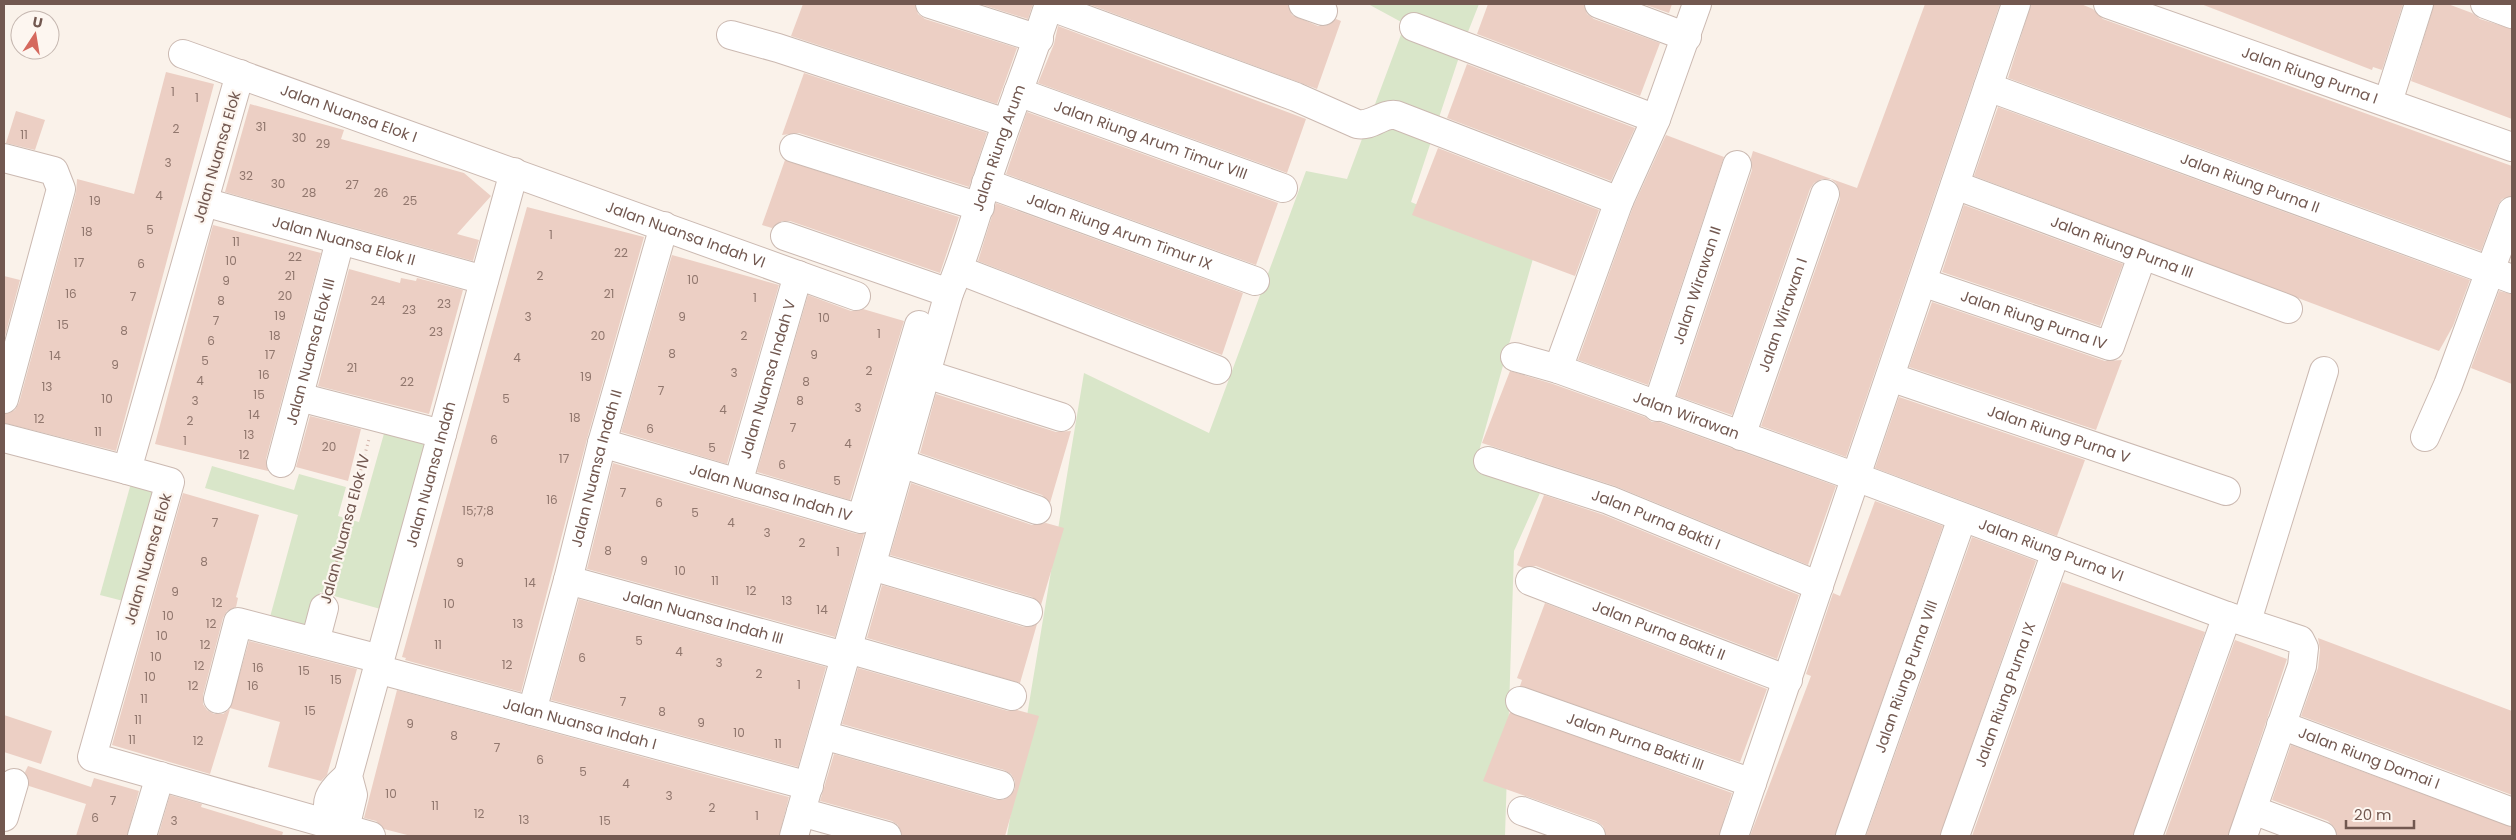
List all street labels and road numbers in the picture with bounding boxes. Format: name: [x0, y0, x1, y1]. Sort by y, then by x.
street label: Jalan Riung Purna I: [2239, 41, 2381, 109]
street label: Jalan Nuansa Elok I: [278, 79, 420, 147]
street label: Jalan Riung Arum: [967, 82, 1030, 214]
street label: Jalan Nuansa Elok: [188, 88, 245, 225]
street label: Jalan Riung Arum Timur VIII: [1051, 95, 1250, 184]
street label: Jalan Riung Purna II: [2178, 147, 2323, 218]
street label: Jalan Riung Arum Timur IX: [1024, 188, 1215, 275]
street label: Jalan Nuansa Indah VI: [603, 196, 769, 273]
street label: Jalan Nuansa Elok II: [270, 211, 418, 270]
street label: Jalan Riung Purna III: [2048, 211, 2196, 283]
street label: Jalan Wirawan II: [1667, 224, 1726, 347]
street label: Jalan Wirawan I: [1753, 255, 1812, 375]
street label: Jalan Nuansa Elok III: [280, 276, 340, 428]
street label: Jalan Riung Purna IV: [1958, 285, 2110, 354]
street label: Jalan Nuansa Indah V: [735, 297, 800, 461]
street label: Jalan Wirawan: [1630, 386, 1742, 444]
street label: Jalan Nuansa Indah II: [566, 387, 627, 549]
street label: Jalan Nuansa Indah: [400, 399, 460, 550]
street label: Jalan Riung Purna V: [1985, 400, 2133, 468]
street label: Jalan Nuansa Elok IV: [314, 452, 375, 606]
street label: Jalan Nuansa Indah IV: [687, 458, 855, 526]
street label: Jalan Purna Bakti I: [1589, 484, 1724, 555]
street label: Jalan Nuansa Elok: [119, 490, 176, 627]
street label: Jalan Riung Purna VI: [1976, 513, 2127, 586]
street label: Jalan Nuansa Indah III: [620, 585, 786, 649]
street label: Jalan Purna Bakti II: [1589, 595, 1729, 665]
street label: Jalan Riung Purna VIII: [1869, 597, 1942, 756]
street label: Jalan Riung Purna IX: [1969, 619, 2040, 770]
street label: Jalan Nuansa Indah I: [501, 693, 659, 754]
street label: Jalan Purna Bakti III: [1564, 707, 1707, 775]
street label: Jalan Riung Damai I: [2295, 721, 2443, 794]

